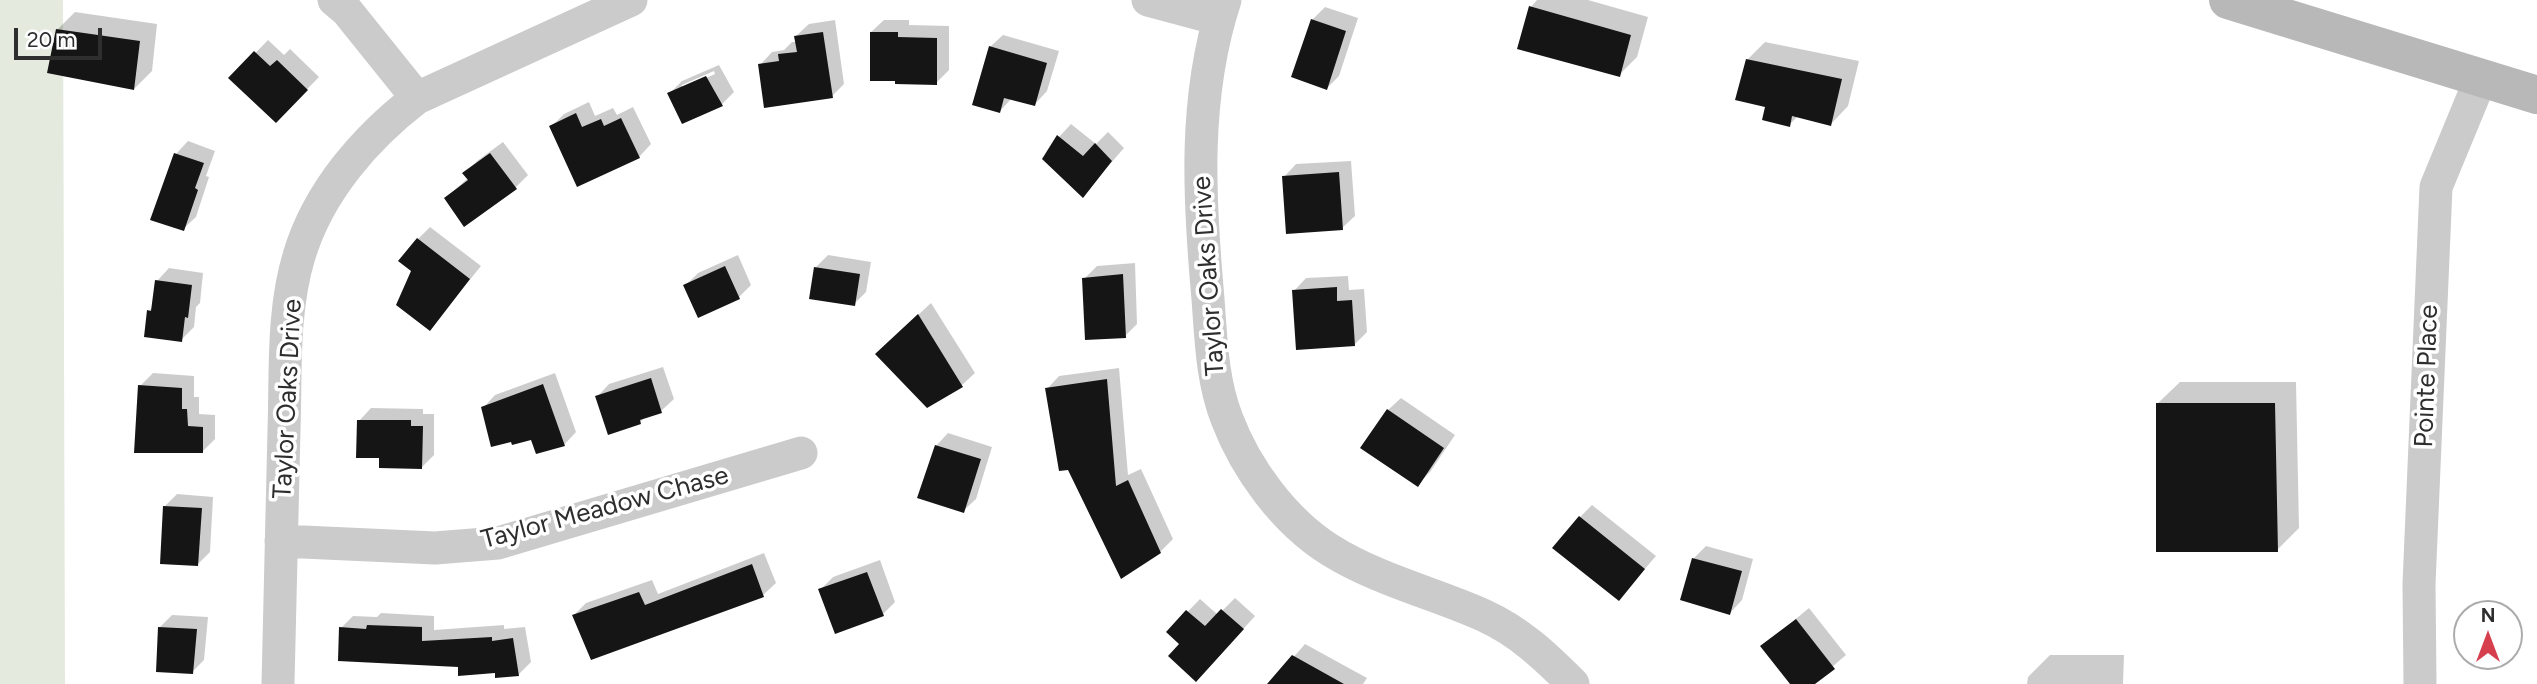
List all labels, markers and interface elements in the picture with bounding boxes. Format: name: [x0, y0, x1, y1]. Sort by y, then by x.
scale bar: [18, 14, 105, 58]
text: 20 m: [27, 27, 75, 52]
street label: Taylor Oaks Drive: [1186, 175, 1232, 377]
street label: Taylor Oaks Drive: [267, 298, 309, 500]
street label: Pointe Place: [2409, 304, 2445, 448]
street label: Taylor Meadow Chase: [478, 460, 732, 556]
north arrow: [2453, 600, 2523, 670]
text: N: [2481, 604, 2495, 627]

